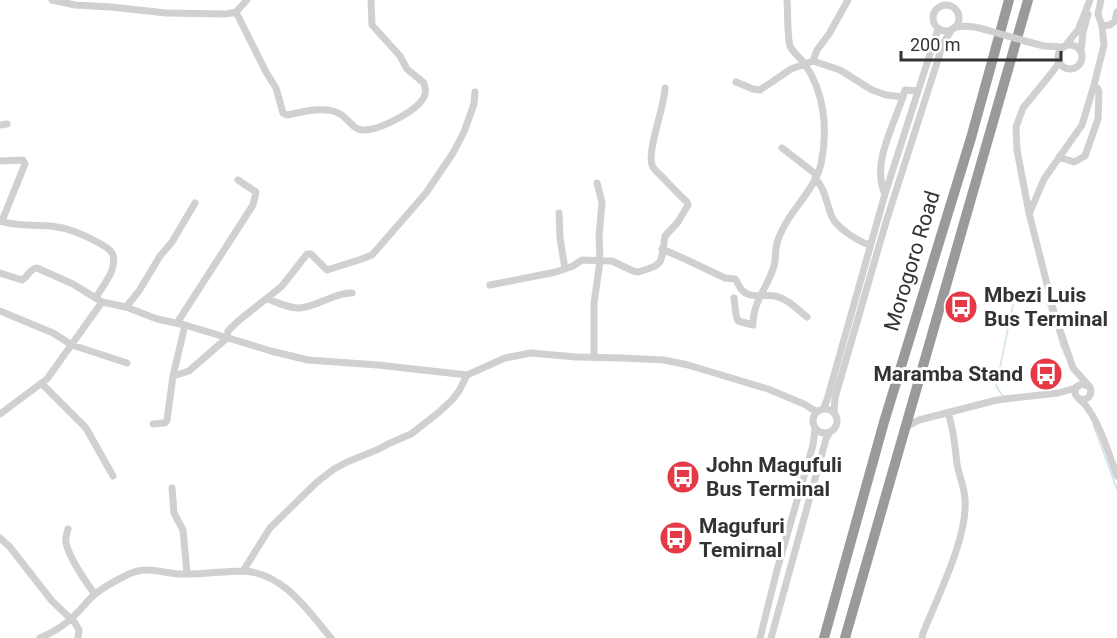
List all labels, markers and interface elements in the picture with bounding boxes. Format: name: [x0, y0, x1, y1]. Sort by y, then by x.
scale bar: [901, 24, 1062, 62]
text: 200 m: [910, 34, 961, 55]
street label: Morogoro Road: [879, 188, 945, 334]
place label: Mbezi Luis Bus Terminal: [984, 283, 1108, 331]
bus stop icon: Mbezi Luis Bus Terminal: [943, 289, 979, 325]
bus stop icon: Maramba Stand: [1028, 356, 1064, 392]
place label: Maramba Stand: [873, 362, 1023, 386]
place label: John Magufuli Bus Terminal: [706, 453, 842, 501]
bus stop icon: John Magufuli Bus Terminal: [665, 459, 701, 495]
place label: Magufuri Temirnal: [699, 514, 785, 562]
bus stop icon: Magufuri Temirnal: [658, 520, 694, 556]

